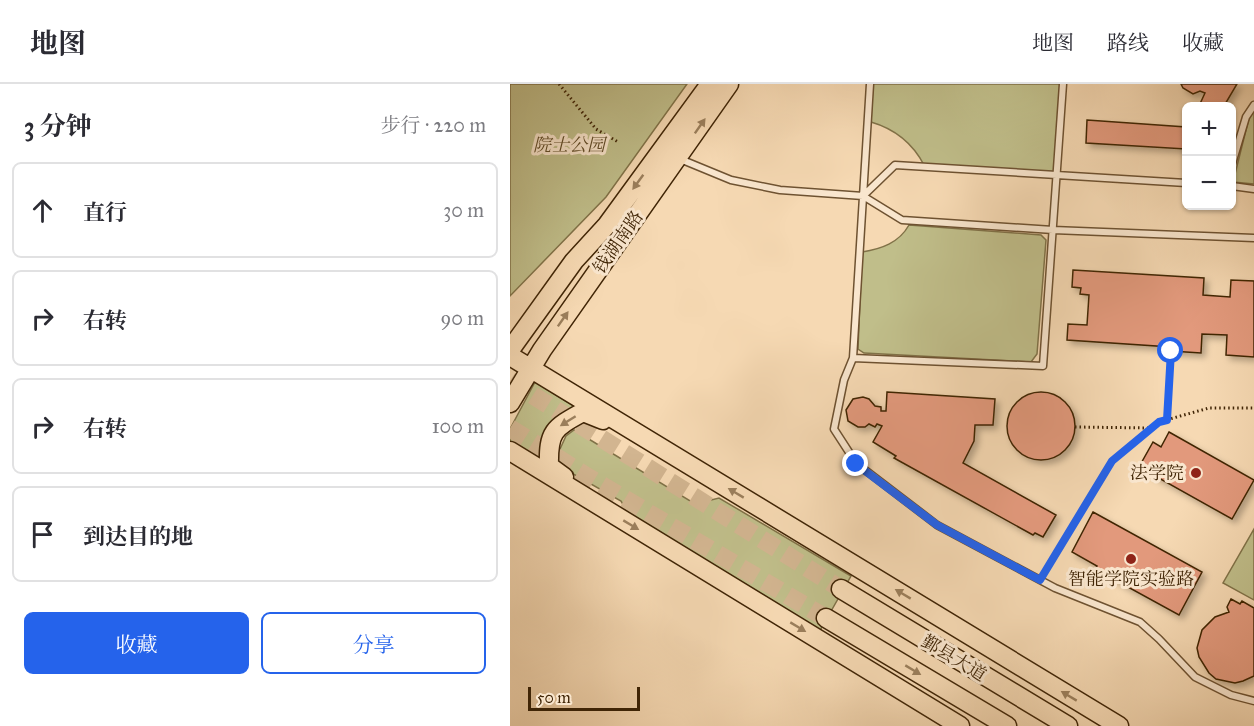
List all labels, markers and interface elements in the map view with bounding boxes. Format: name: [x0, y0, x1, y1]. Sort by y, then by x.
text: 地图: [30, 26, 86, 61]
text: 地图: [1032, 30, 1074, 56]
text: 路线: [1107, 30, 1149, 56]
text: 收藏: [1182, 30, 1224, 56]
map controls: [1182, 102, 1236, 210]
button: +: [1182, 102, 1236, 156]
text: 3 分钟: [24, 110, 92, 142]
text: 步行 · 220 m: [381, 113, 486, 137]
one-way arrow: [694, 118, 706, 134]
park label: 院士公园: [533, 134, 608, 156]
button: −: [1182, 156, 1236, 210]
one-way arrow: [632, 174, 644, 190]
icon: ahead: [26, 194, 59, 227]
text: 30 m: [443, 198, 484, 222]
text: 直行: [83, 199, 127, 226]
street label: 钱湖南路: [588, 206, 648, 278]
icon: right: [26, 302, 59, 335]
text: 90 m: [441, 306, 484, 330]
text: 右转: [83, 307, 127, 334]
one-way arrow: [557, 312, 569, 327]
route start: [1157, 337, 1183, 363]
icon: right: [26, 410, 59, 443]
text: 100 m: [432, 414, 484, 438]
text: 右转: [83, 415, 127, 442]
one-way arrow: [560, 416, 577, 427]
route end: [842, 450, 868, 476]
place label: 法学院: [1130, 462, 1184, 484]
marker: 法学院: [1189, 466, 1203, 480]
one-way arrow: [728, 487, 744, 498]
icon: arrive: [26, 518, 59, 551]
one-way arrow: [623, 520, 640, 531]
text: 到达目的地: [83, 523, 193, 550]
marker: 智能学院实验路: [1124, 552, 1138, 566]
place label: 智能学院实验路: [1068, 568, 1194, 590]
one-way arrow: [895, 589, 911, 600]
button: 收藏: [24, 612, 249, 674]
button: 分享: [261, 612, 486, 674]
one-way arrow: [790, 621, 806, 632]
street label: 鄞县大道: [917, 630, 991, 686]
one-way arrow: [905, 664, 921, 675]
scale bar: [528, 684, 640, 712]
text: 50 m: [537, 688, 571, 707]
one-way arrow: [1061, 690, 1077, 701]

